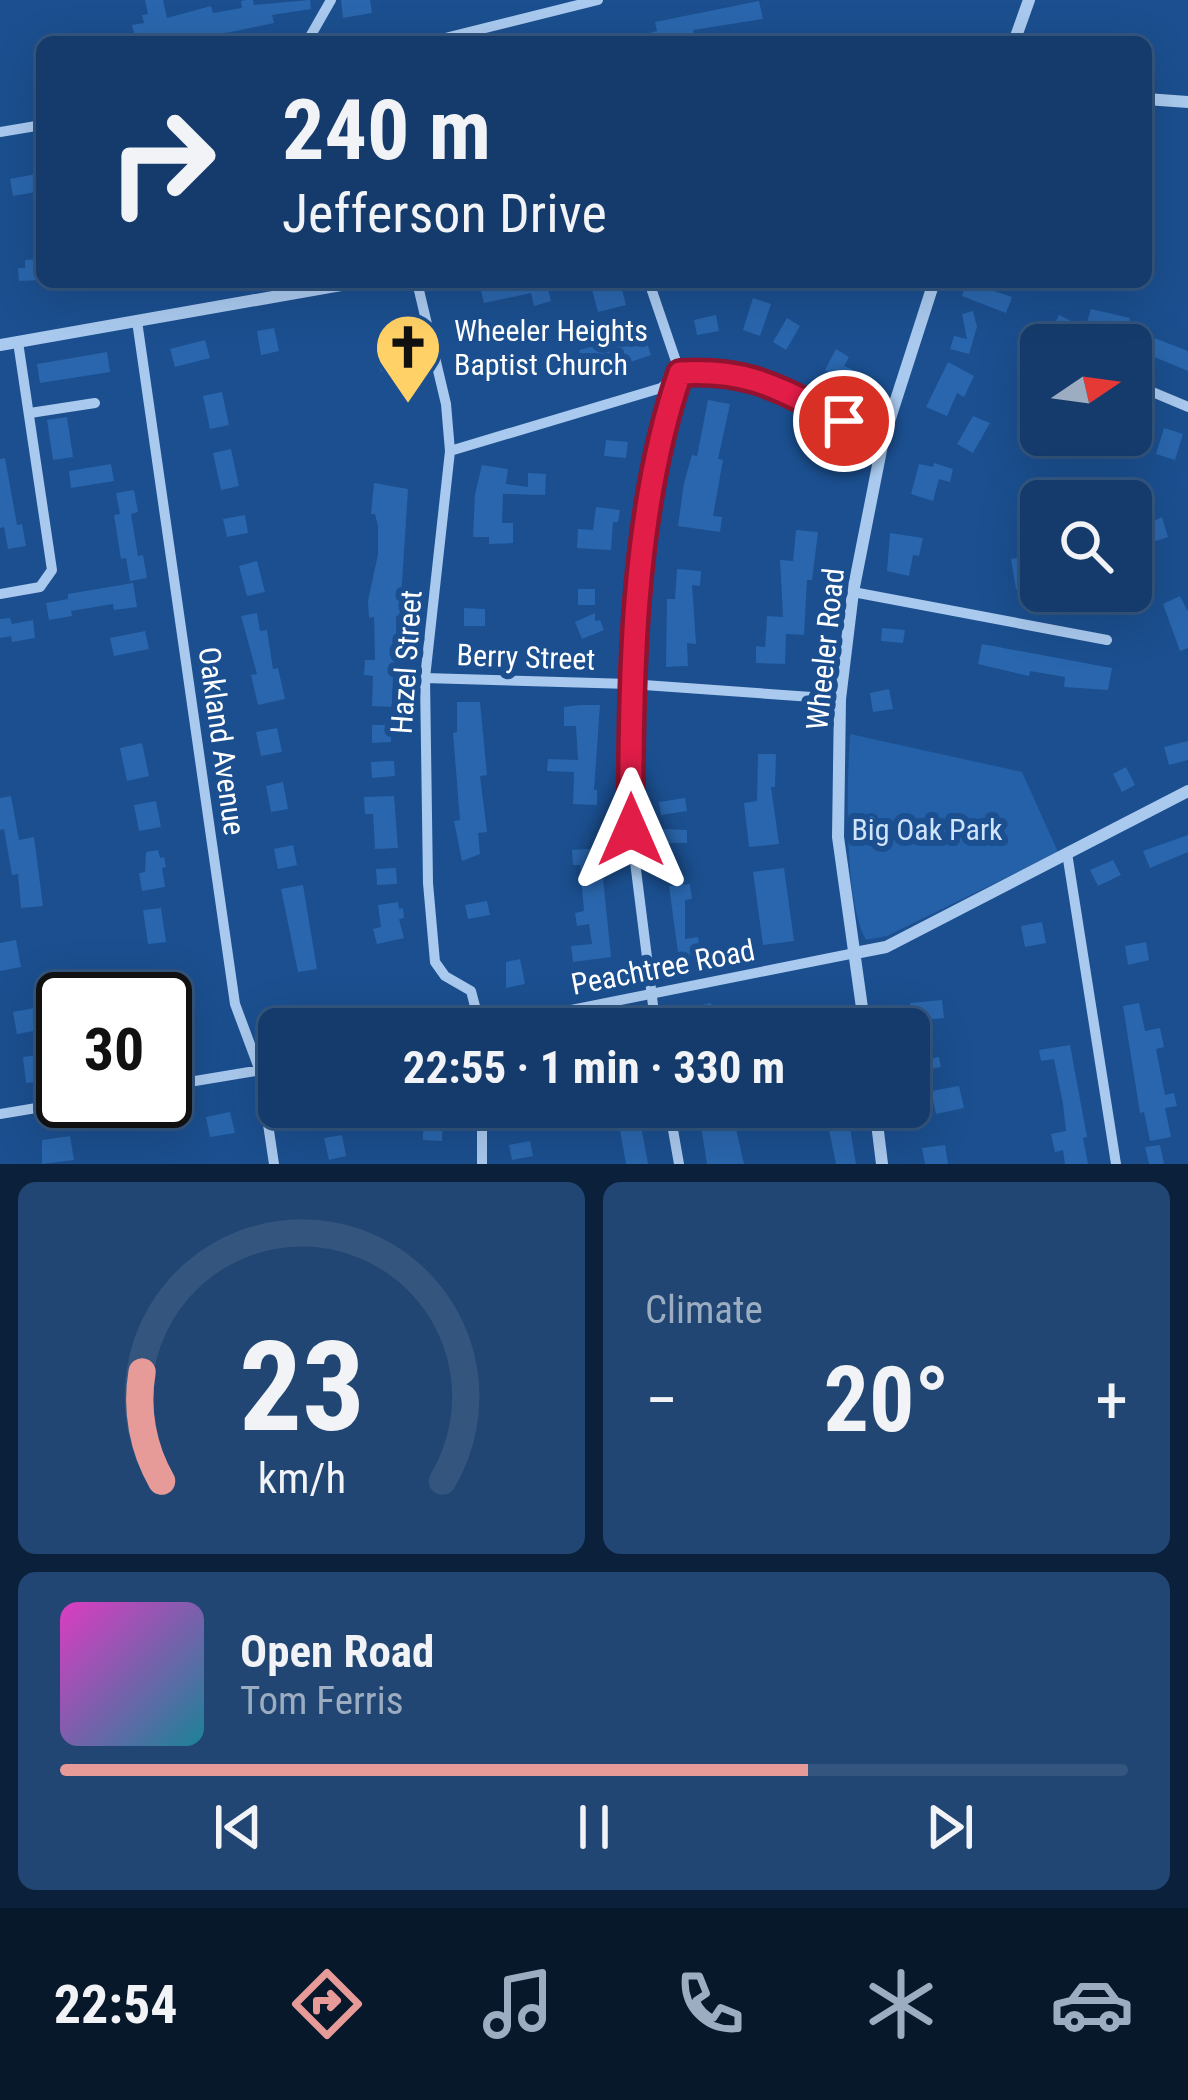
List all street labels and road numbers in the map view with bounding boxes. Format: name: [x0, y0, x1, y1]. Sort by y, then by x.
street label: Wheeler Road: [799, 566, 851, 732]
street label: Hazel Street: [384, 589, 428, 735]
street label: Berry Street: [456, 637, 596, 677]
street label: Oakland Avenue: [191, 645, 253, 837]
street label: Peachtree Road: [568, 932, 758, 1002]

